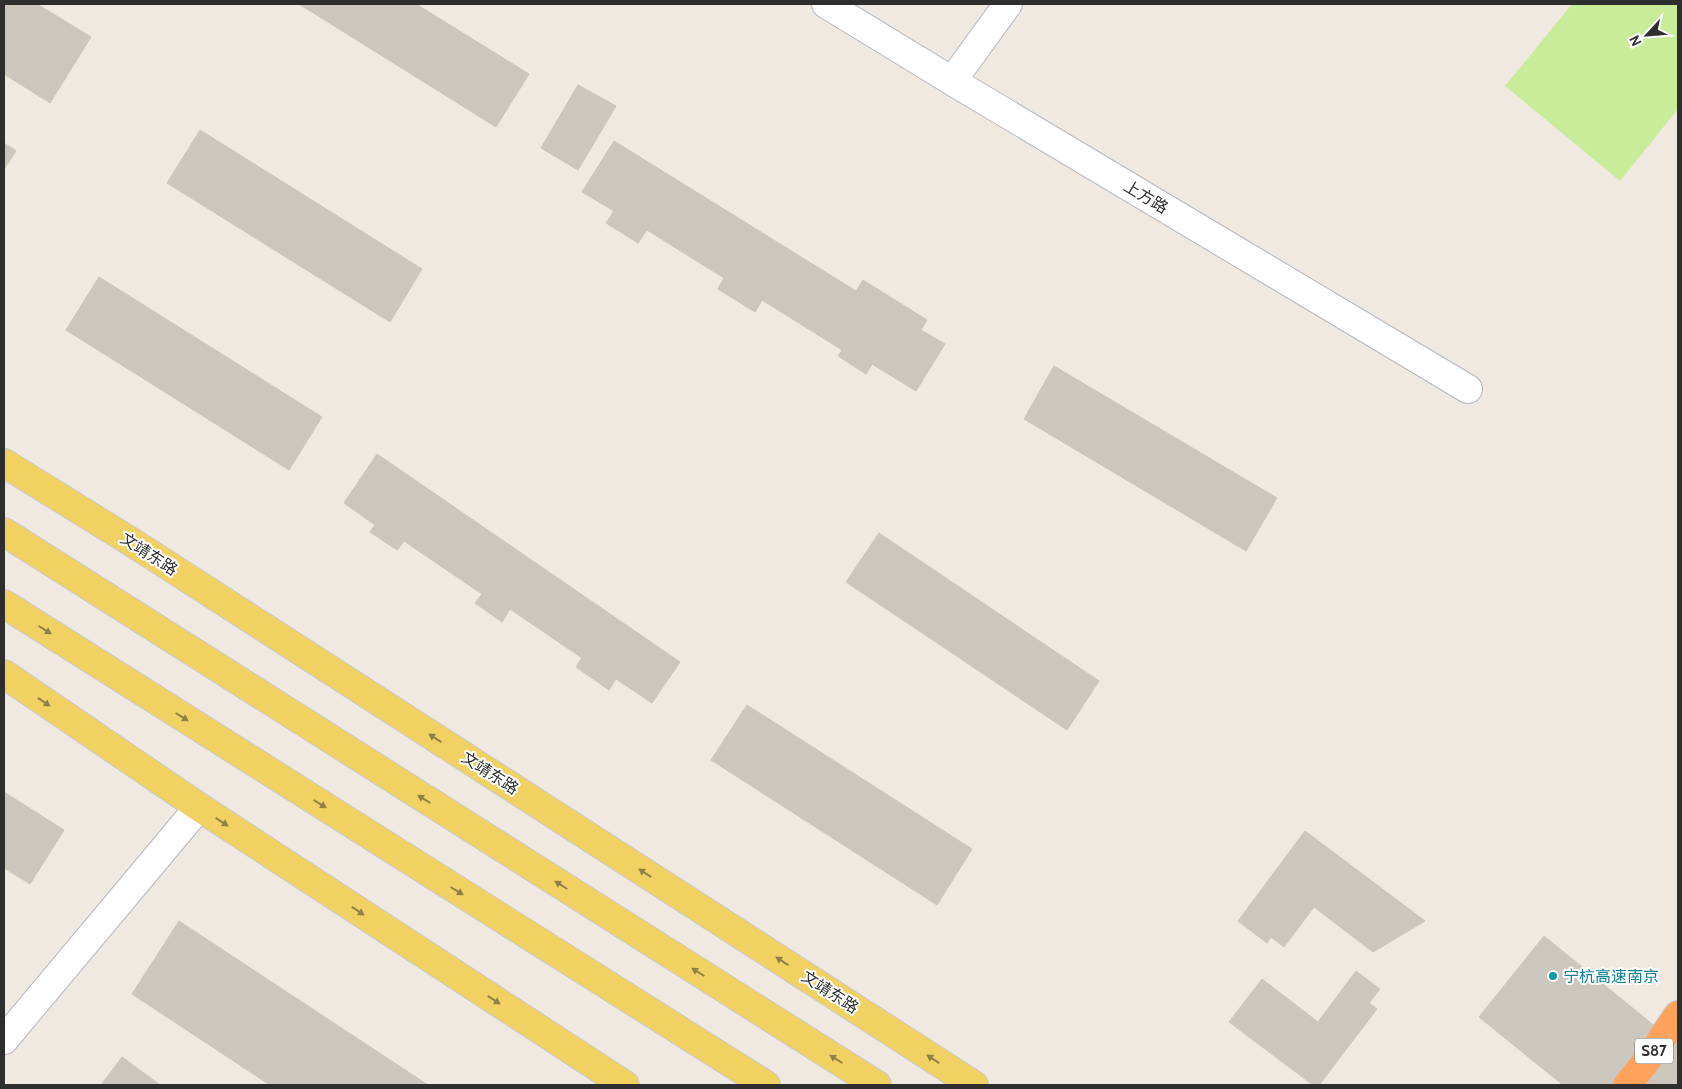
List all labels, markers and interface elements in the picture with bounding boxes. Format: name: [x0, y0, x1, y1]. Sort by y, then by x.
north arrow: [1622, 10, 1672, 60]
text: N: [1625, 32, 1646, 49]
street label: 上方路: [1121, 176, 1171, 218]
street label: 文靖东路: [117, 529, 181, 579]
one-way arrow: [38, 626, 52, 635]
one-way arrow: [37, 697, 51, 707]
one-way arrow: [176, 713, 189, 722]
one-way arrow: [428, 733, 442, 742]
street label: 文靖东路: [458, 748, 522, 798]
one-way arrow: [417, 794, 430, 803]
one-way arrow: [313, 799, 326, 809]
one-way arrow: [215, 817, 229, 827]
one-way arrow: [638, 868, 652, 878]
one-way arrow: [554, 881, 568, 890]
one-way arrow: [451, 886, 464, 895]
one-way arrow: [352, 906, 365, 916]
one-way arrow: [775, 957, 788, 966]
street label: 文靖东路: [798, 967, 862, 1017]
place label: 宁杭高速南京: [1563, 967, 1659, 986]
one-way arrow: [692, 968, 705, 977]
marker: 宁杭高速南京: [1547, 970, 1559, 982]
one-way arrow: [488, 995, 501, 1005]
road number: S87: [1635, 1038, 1673, 1064]
one-way arrow: [926, 1054, 940, 1064]
one-way arrow: [829, 1055, 842, 1064]

